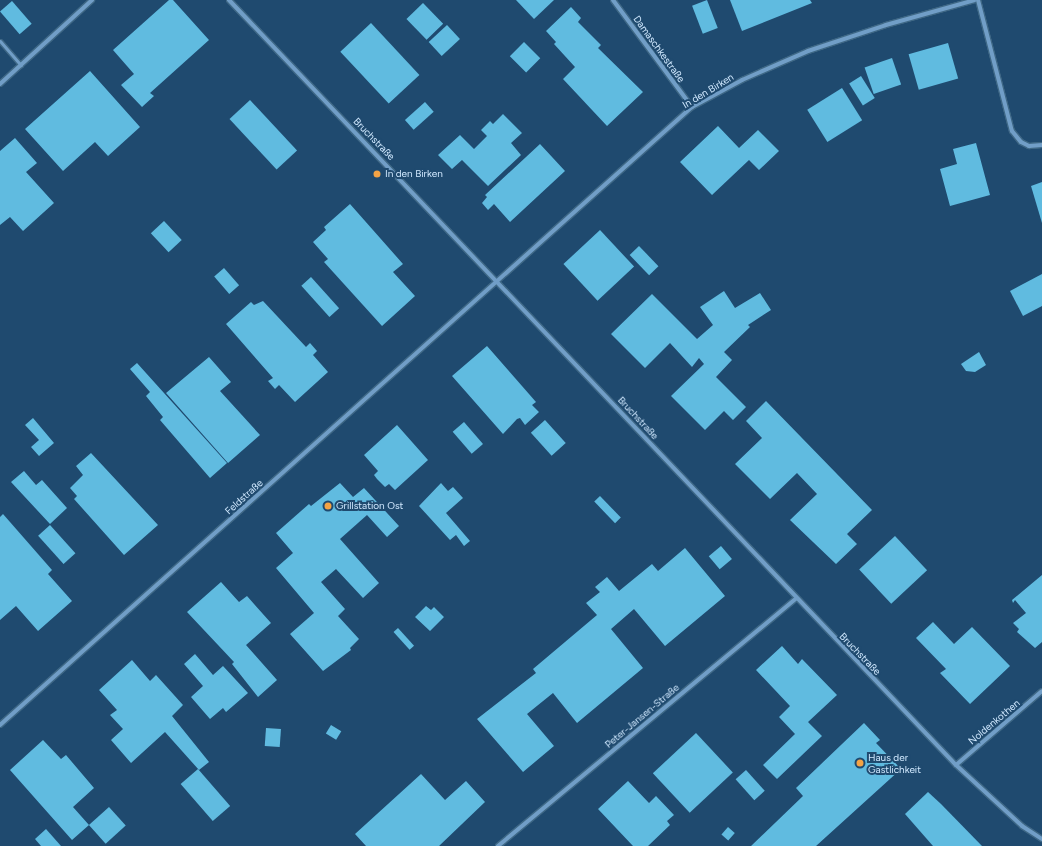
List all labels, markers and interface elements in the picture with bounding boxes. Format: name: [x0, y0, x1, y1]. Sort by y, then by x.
street label: Damaschkestraße: [631, 13, 687, 85]
street label: In den Birken: [680, 71, 736, 111]
street label: Bruchstraße: [351, 115, 397, 163]
place label: In den Birken: [385, 168, 443, 180]
marker: In den Birken: [372, 169, 382, 179]
street label: Bruchstraße: [615, 394, 661, 442]
street label: Feldstraße: [223, 477, 265, 517]
place label: Grillstation Ost: [336, 500, 403, 512]
marker: Grillstation Ost: [323, 501, 333, 511]
street label: Bruchstraße: [837, 630, 883, 678]
street label: Peter-Jansen-Straße: [602, 681, 682, 751]
street label: Noldenkothen: [966, 697, 1022, 747]
place label: Haus der Gastlichkeit: [868, 751, 921, 774]
marker: Haus der Gastlichkeit: [855, 758, 865, 768]

